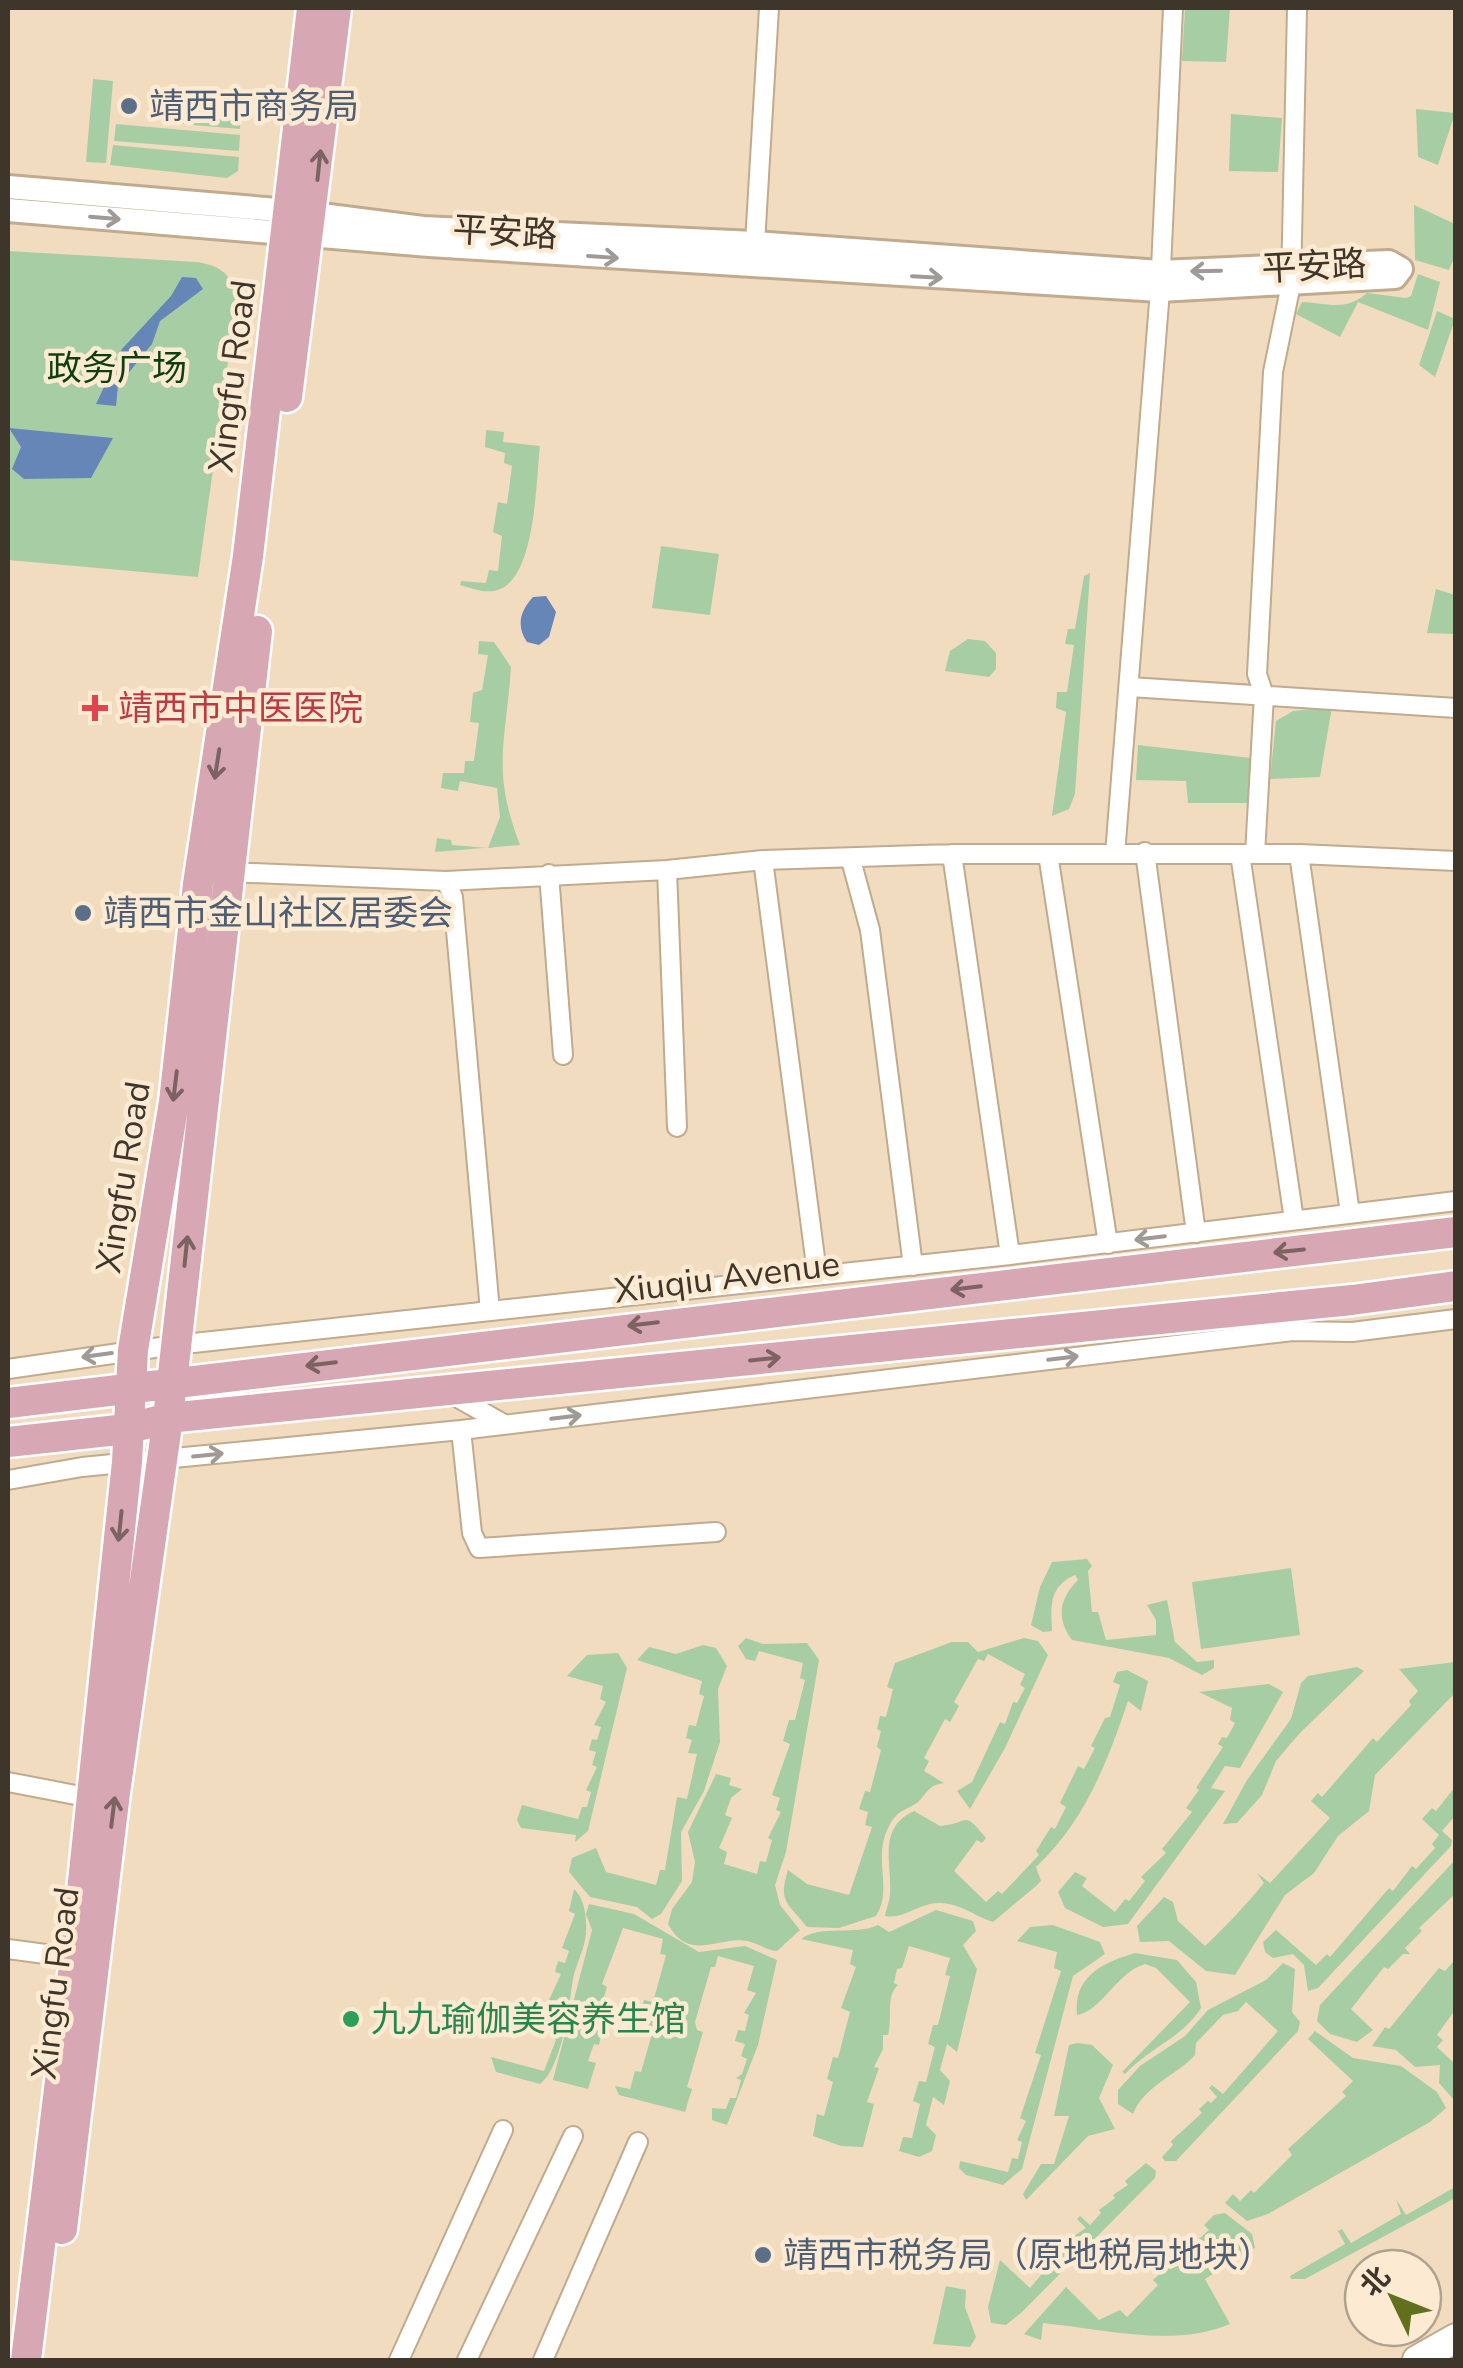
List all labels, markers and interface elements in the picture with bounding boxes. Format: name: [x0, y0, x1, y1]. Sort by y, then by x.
place label: 靖西市商务局: [149, 83, 359, 130]
marker: 靖西市商务局: [118, 95, 140, 117]
one-way arrow: [310, 149, 329, 181]
street label: 平安路: [451, 206, 559, 259]
one-way arrow: [88, 208, 120, 227]
street label: 平安路: [1260, 240, 1368, 293]
one-way arrow: [587, 248, 619, 267]
one-way arrow: [1191, 262, 1224, 280]
one-way arrow: [911, 268, 943, 287]
street label: Xingfu Road: [197, 277, 268, 475]
park label: 政务广场: [47, 345, 187, 392]
place label: 靖西市中医医院: [118, 685, 363, 732]
marker: 靖西市中医医院: [82, 695, 108, 721]
one-way arrow: [207, 747, 225, 780]
place label: 靖西市金山社区居委会: [103, 890, 453, 937]
marker: 靖西市金山社区居委会: [72, 902, 94, 924]
one-way arrow: [165, 1070, 184, 1102]
street label: Xingfu Road: [85, 1078, 162, 1276]
one-way arrow: [1135, 1229, 1167, 1248]
one-way arrow: [177, 1236, 196, 1268]
street label: Xiuqiu Avenue: [612, 1240, 842, 1315]
one-way arrow: [1273, 1242, 1306, 1261]
one-way arrow: [951, 1279, 983, 1298]
one-way arrow: [628, 1316, 660, 1334]
one-way arrow: [81, 1347, 114, 1365]
one-way arrow: [1046, 1348, 1078, 1367]
one-way arrow: [748, 1349, 780, 1368]
one-way arrow: [305, 1355, 337, 1374]
one-way arrow: [549, 1407, 582, 1426]
one-way arrow: [192, 1445, 224, 1464]
one-way arrow: [110, 1510, 129, 1542]
one-way arrow: [104, 1796, 123, 1829]
street label: Xingfu Road: [20, 1884, 91, 2082]
place label: 九九瑜伽美容养生馆: [371, 1996, 686, 2043]
marker: 九九瑜伽美容养生馆: [340, 2008, 362, 2030]
place label: 靖西市税务局（原地税局地块）: [783, 2232, 1273, 2279]
marker: 靖西市税务局（原地税局地块）: [752, 2244, 774, 2266]
north arrow: [1343, 2248, 1443, 2348]
text: 北: [1352, 2258, 1399, 2305]

